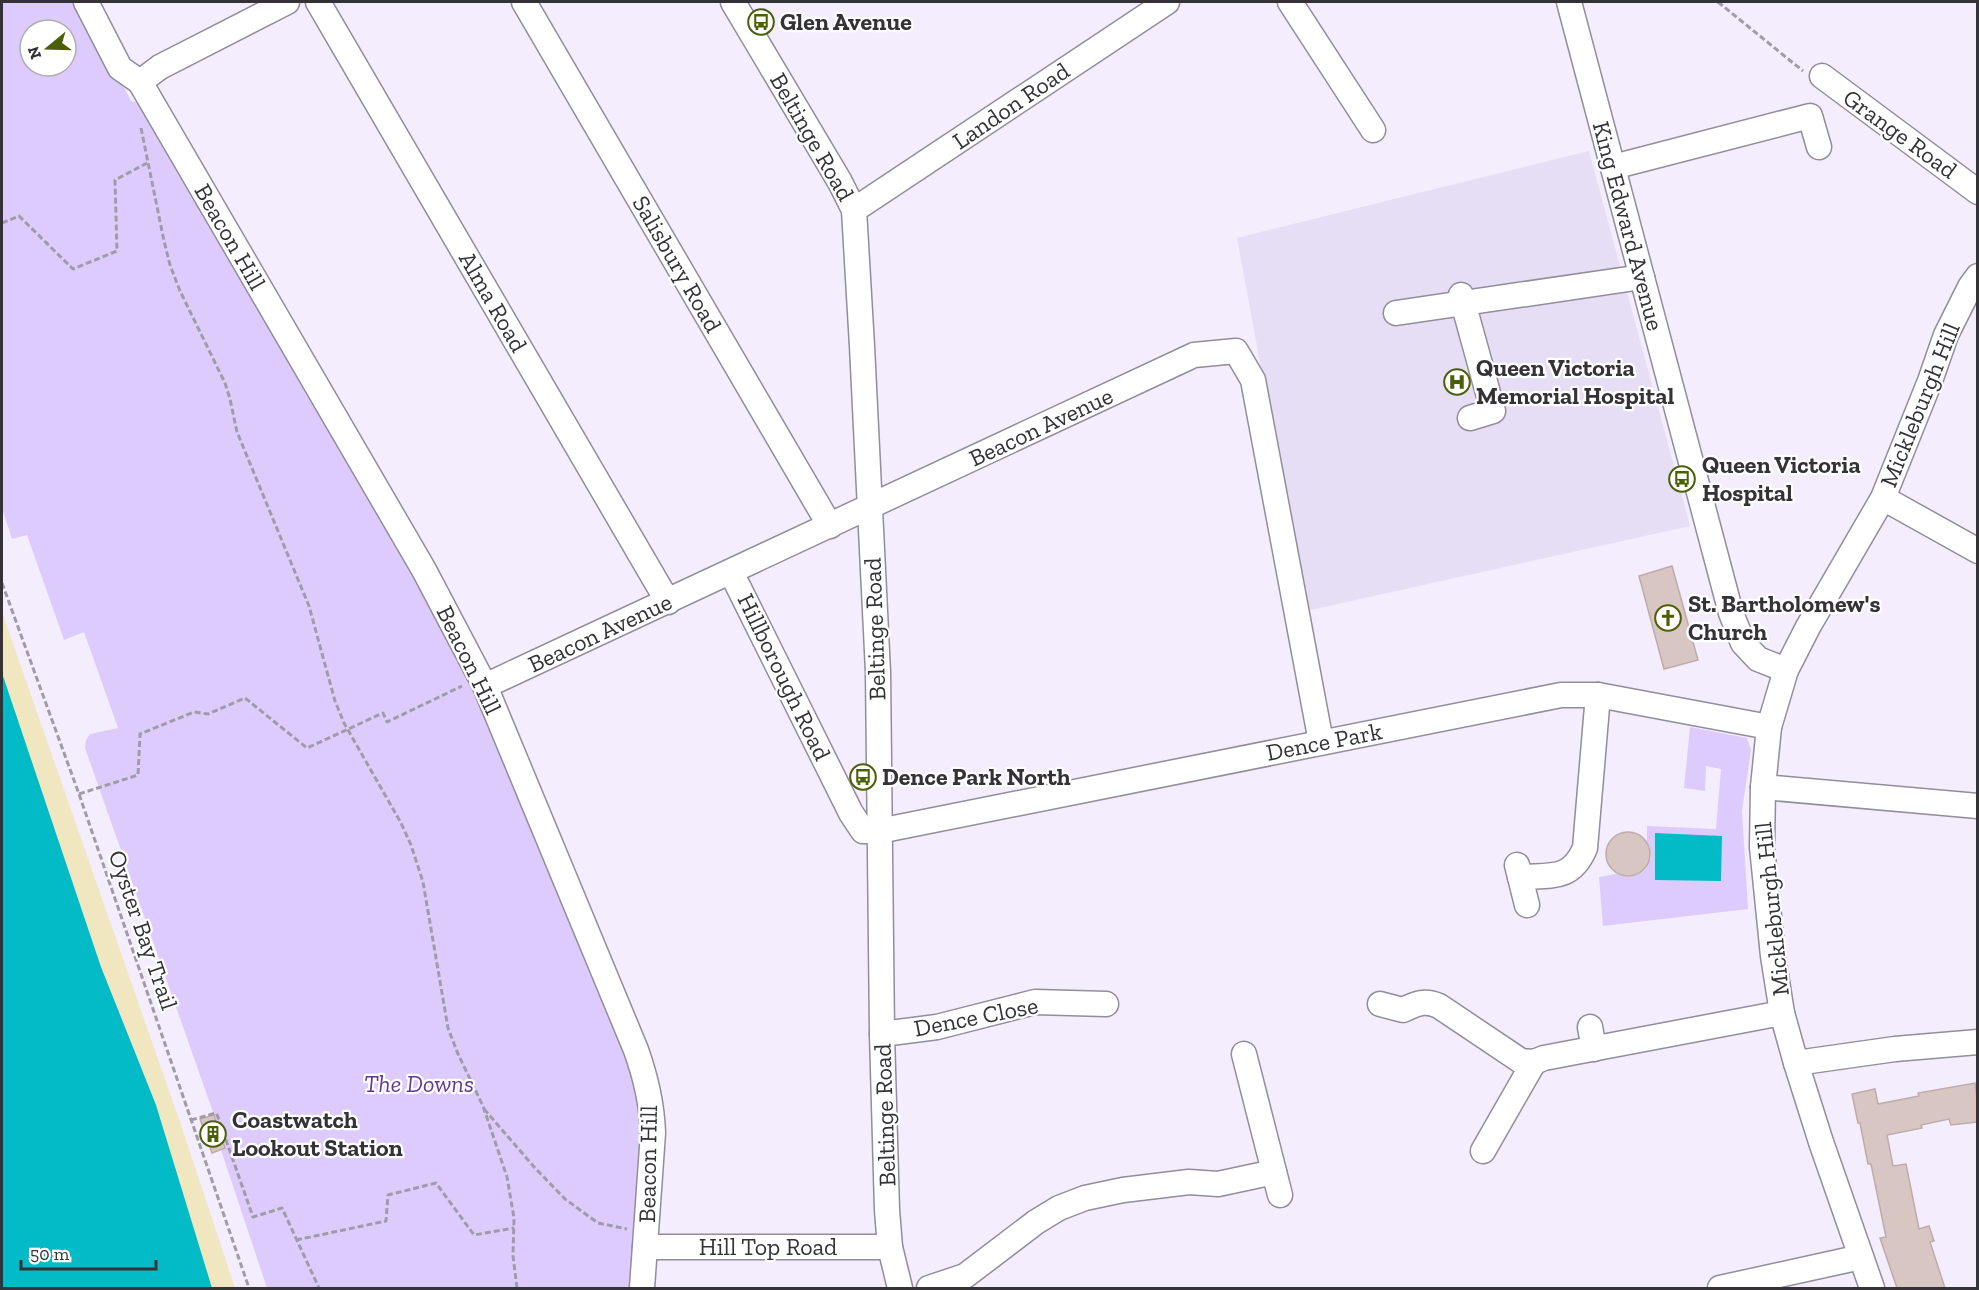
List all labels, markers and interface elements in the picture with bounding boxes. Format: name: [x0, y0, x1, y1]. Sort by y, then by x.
bus stop icon: Glen Avenue: [746, 7, 776, 37]
place label: Glen Avenue: [780, 7, 912, 36]
north arrow: [18, 18, 78, 78]
text: N: [23, 44, 45, 62]
street label: Landon Road: [947, 56, 1075, 155]
street label: Beltinge Road: [764, 68, 861, 206]
street label: Grange Road: [1838, 83, 1963, 185]
street label: King Edward Avenue: [1587, 118, 1670, 334]
street label: Beacon Hill: [188, 179, 272, 295]
street label: Salisbury Road: [627, 190, 728, 337]
street label: Alma Road: [453, 246, 534, 357]
street label: Mickleburgh Hill: [1873, 318, 1966, 491]
place label: Queen Victoria Memorial Hospital: [1476, 353, 1674, 410]
hospital icon: Queen Victoria Memorial Hospital: [1442, 367, 1472, 397]
street label: Beacon Avenue: [964, 381, 1117, 473]
place label: Queen Victoria Hospital: [1702, 450, 1861, 507]
bus stop icon: Queen Victoria Hospital: [1667, 464, 1697, 494]
street label: Beltinge Road: [858, 557, 891, 701]
street label: Beacon Avenue: [523, 587, 676, 679]
street label: Hillborough Road: [732, 589, 837, 765]
place label: St. Bartholomew's Church: [1688, 589, 1881, 646]
street label: Beacon Hill: [431, 601, 508, 719]
church icon: St. Bartholomew's Church: [1653, 603, 1683, 633]
street label: Dence Park: [1264, 716, 1385, 767]
bus stop icon: Dence Park North: [848, 762, 878, 792]
place label: Dence Park North: [882, 762, 1071, 791]
street label: Mickleburgh Hill: [1748, 821, 1795, 998]
street label: Oyster Bay Trail: [103, 846, 184, 1013]
street label: Dence Close: [911, 990, 1040, 1043]
street label: Beltinge Road: [868, 1043, 901, 1187]
park label: The Downs: [364, 1069, 474, 1098]
place label: Coastwatch Lookout Station: [232, 1105, 403, 1162]
street label: Beacon Hill: [632, 1105, 663, 1223]
building icon: Coastwatch Lookout Station: [198, 1119, 228, 1149]
street label: Hill Top Road: [699, 1232, 837, 1261]
scale bar: [21, 1233, 156, 1271]
text: 50 m: [30, 1243, 70, 1265]

